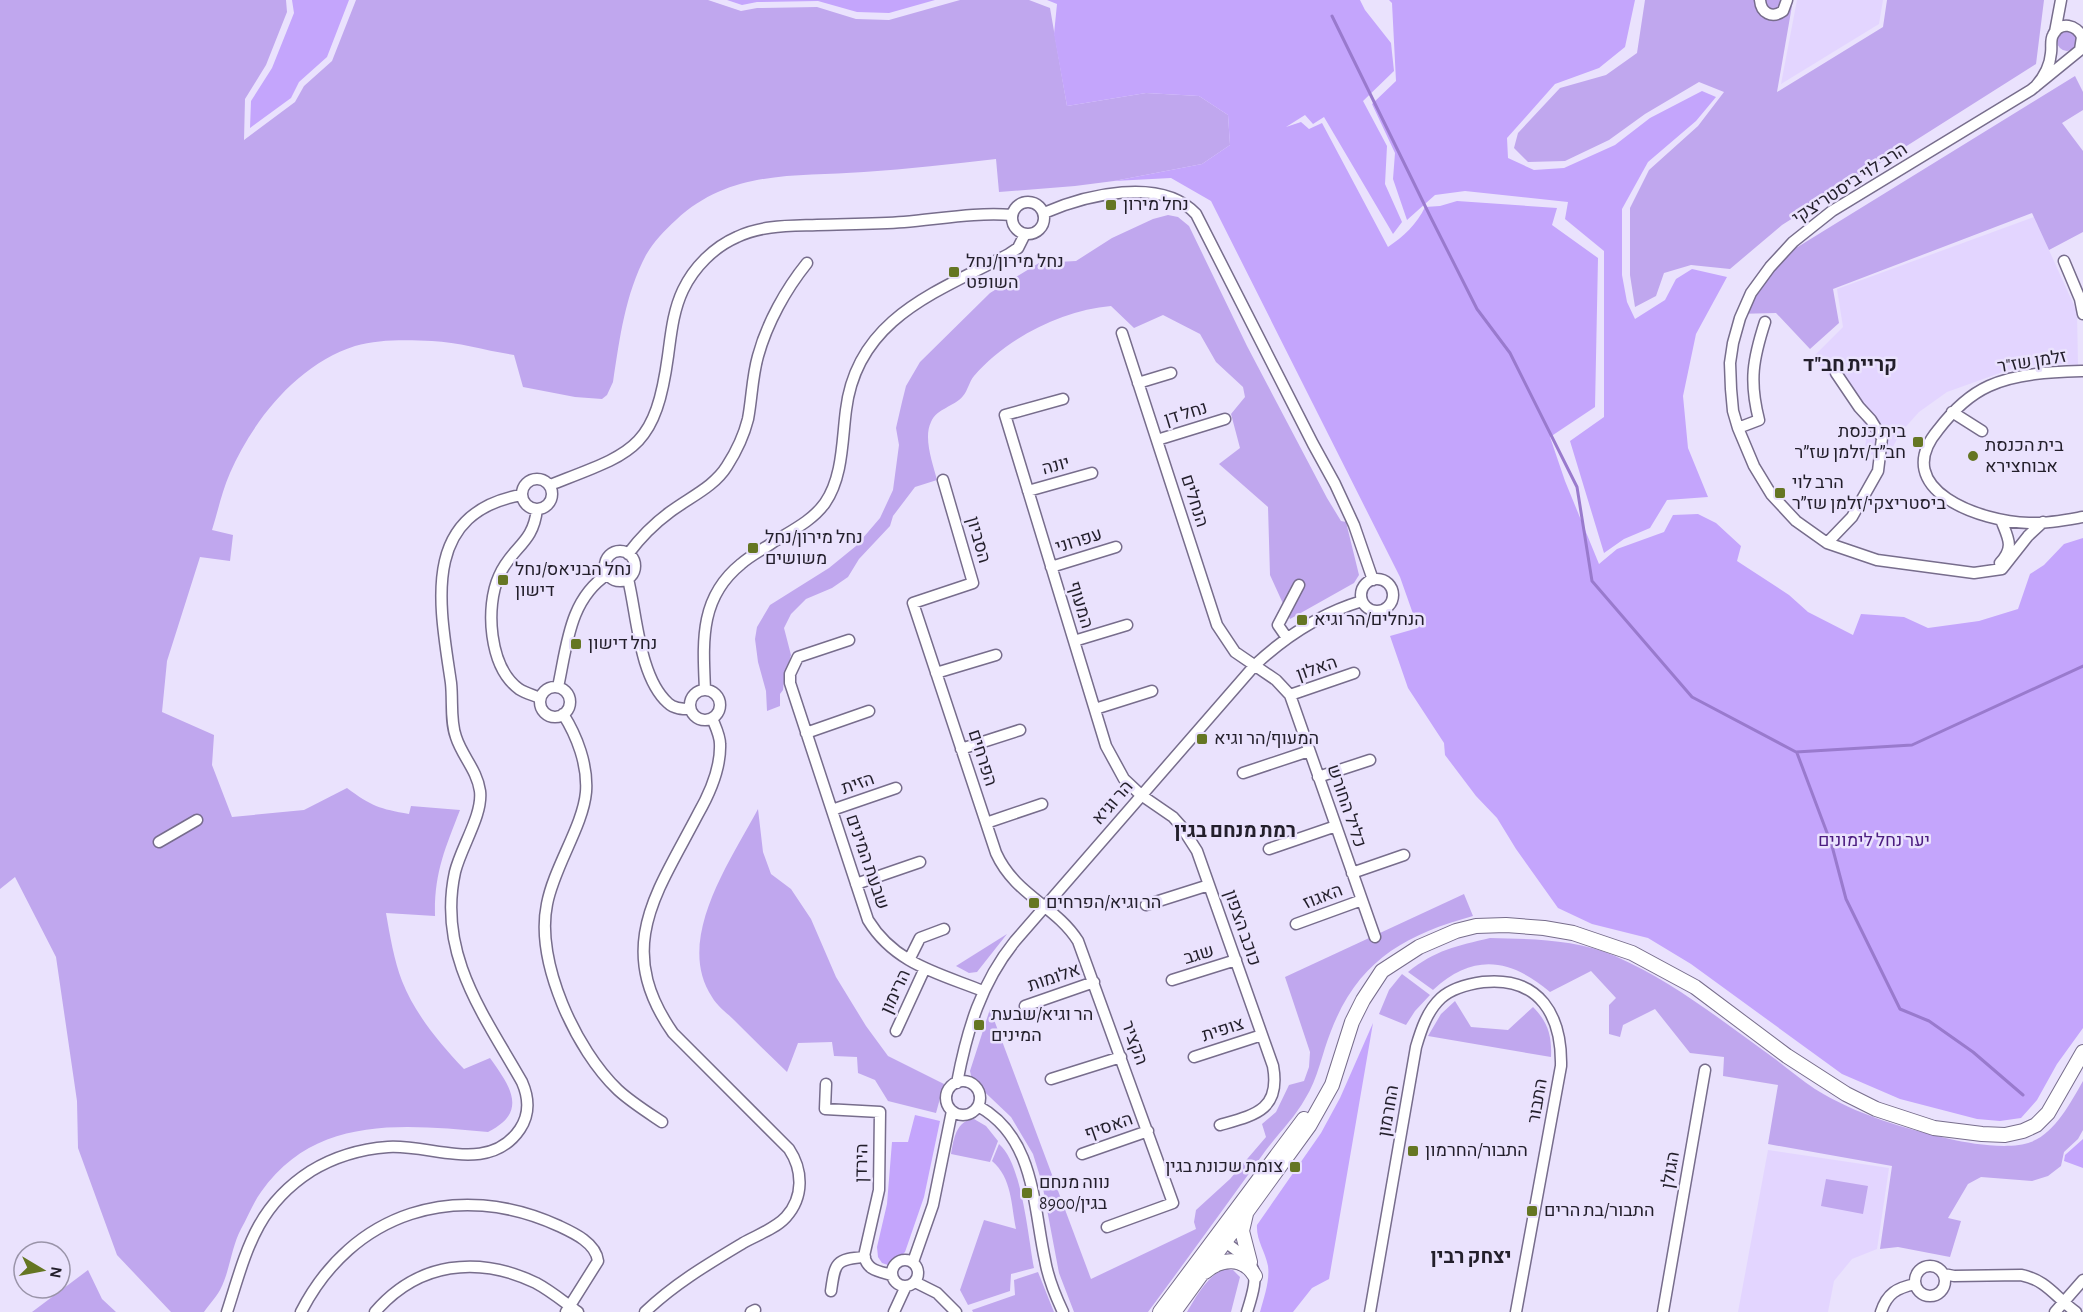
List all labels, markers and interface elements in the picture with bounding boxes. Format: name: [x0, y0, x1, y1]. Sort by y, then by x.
street label: הרב לוי ביסטריצקי: [1789, 140, 1911, 228]
place label: נחל מירון: [1123, 196, 1189, 214]
marker: נחל מירון: [1104, 198, 1118, 212]
place label: נחל מירון/נחל השופט: [966, 253, 1064, 292]
marker: נחל מירון/נחל השופט: [947, 265, 961, 279]
street label: זלמן שז"ר: [1996, 348, 2068, 376]
district label: קריית חב"ד: [1803, 355, 1897, 375]
street label: נחל דן: [1162, 399, 1210, 429]
place label: בית כנסת חב״ד/זלמן שז״ר: [1795, 423, 1907, 462]
marker: בית כנסת חב״ד/זלמן שז״ר: [1911, 435, 1925, 449]
place label: בית הכנסת אבוחצירא: [1985, 437, 2064, 476]
marker: בית הכנסת אבוחצירא: [1966, 449, 1980, 463]
street label: יונה: [1040, 454, 1072, 478]
street label: הנחלים: [1177, 472, 1211, 530]
place label: הרב לוי ביסטריצקי/זלמן שז״ר: [1792, 474, 1946, 513]
marker: הרב לוי ביסטריצקי/זלמן שז״ר: [1773, 486, 1787, 500]
street label: הסביון: [963, 515, 993, 565]
street label: עפרוני: [1054, 525, 1104, 557]
place label: נחל מירון/נחל משושים: [765, 529, 863, 568]
marker: נחל מירון/נחל משושים: [746, 541, 760, 555]
place label: נחל הבניאס/נחל דישון: [515, 561, 632, 600]
marker: נחל הבניאס/נחל דישון: [496, 573, 510, 587]
street label: המעוף: [1064, 579, 1096, 631]
place label: הנחלים/הר וגיא: [1314, 611, 1425, 629]
marker: הנחלים/הר וגיא: [1295, 613, 1309, 627]
place label: נחל דישון: [588, 635, 657, 653]
marker: נחל דישון: [569, 637, 583, 651]
street label: האלון: [1294, 654, 1340, 684]
street label: הפרחים: [964, 727, 1000, 789]
place label: המעוף/הר וגיא: [1214, 730, 1319, 748]
marker: המעוף/הר וגיא: [1195, 732, 1209, 746]
street label: כליל החורש: [1323, 762, 1369, 850]
street label: הזית: [839, 770, 877, 798]
street label: הר וגיא: [1089, 778, 1137, 828]
street label: שבעת המינים: [842, 812, 892, 912]
district label: רמת מנחם בגין: [1174, 821, 1296, 841]
park label: יער נחל לימונים: [1818, 832, 1930, 850]
street label: האגוז: [1301, 881, 1345, 913]
street label: כוכב הצפון: [1221, 888, 1263, 968]
place label: הר וגיא/הפרחים: [1046, 894, 1161, 912]
marker: הר וגיא/הפרחים: [1027, 896, 1041, 910]
street label: שגב: [1182, 942, 1216, 968]
street label: אלומות: [1026, 961, 1082, 995]
street label: הרימון: [878, 967, 914, 1017]
place label: הר וגיא/שבעת המינים: [991, 1006, 1093, 1045]
street label: צופית: [1200, 1015, 1246, 1045]
marker: הר וגיא/שבעת המינים: [972, 1018, 986, 1032]
street label: הקציר: [1118, 1018, 1150, 1068]
street label: התבור: [1525, 1077, 1551, 1125]
street label: החרמון: [1376, 1084, 1402, 1138]
street label: האסיף: [1083, 1110, 1135, 1144]
place label: התבור/החרמון: [1425, 1142, 1528, 1160]
street label: הירדן: [853, 1143, 871, 1183]
marker: התבור/החרמון: [1406, 1144, 1420, 1158]
street label: הגולן: [1659, 1150, 1683, 1190]
place label: צומת שכונת בגין: [1165, 1158, 1283, 1176]
marker: צומת שכונת בגין: [1288, 1160, 1302, 1174]
place label: נווה מנחם בגין/8900: [1039, 1174, 1110, 1213]
marker: נווה מנחם בגין/8900: [1020, 1186, 1034, 1200]
place label: התבור/בת הרים: [1544, 1202, 1655, 1220]
marker: התבור/בת הרים: [1525, 1204, 1539, 1218]
north arrow: [12, 1240, 72, 1300]
district label: יצחק רבין: [1430, 1247, 1512, 1267]
text: N: [47, 1266, 65, 1279]

